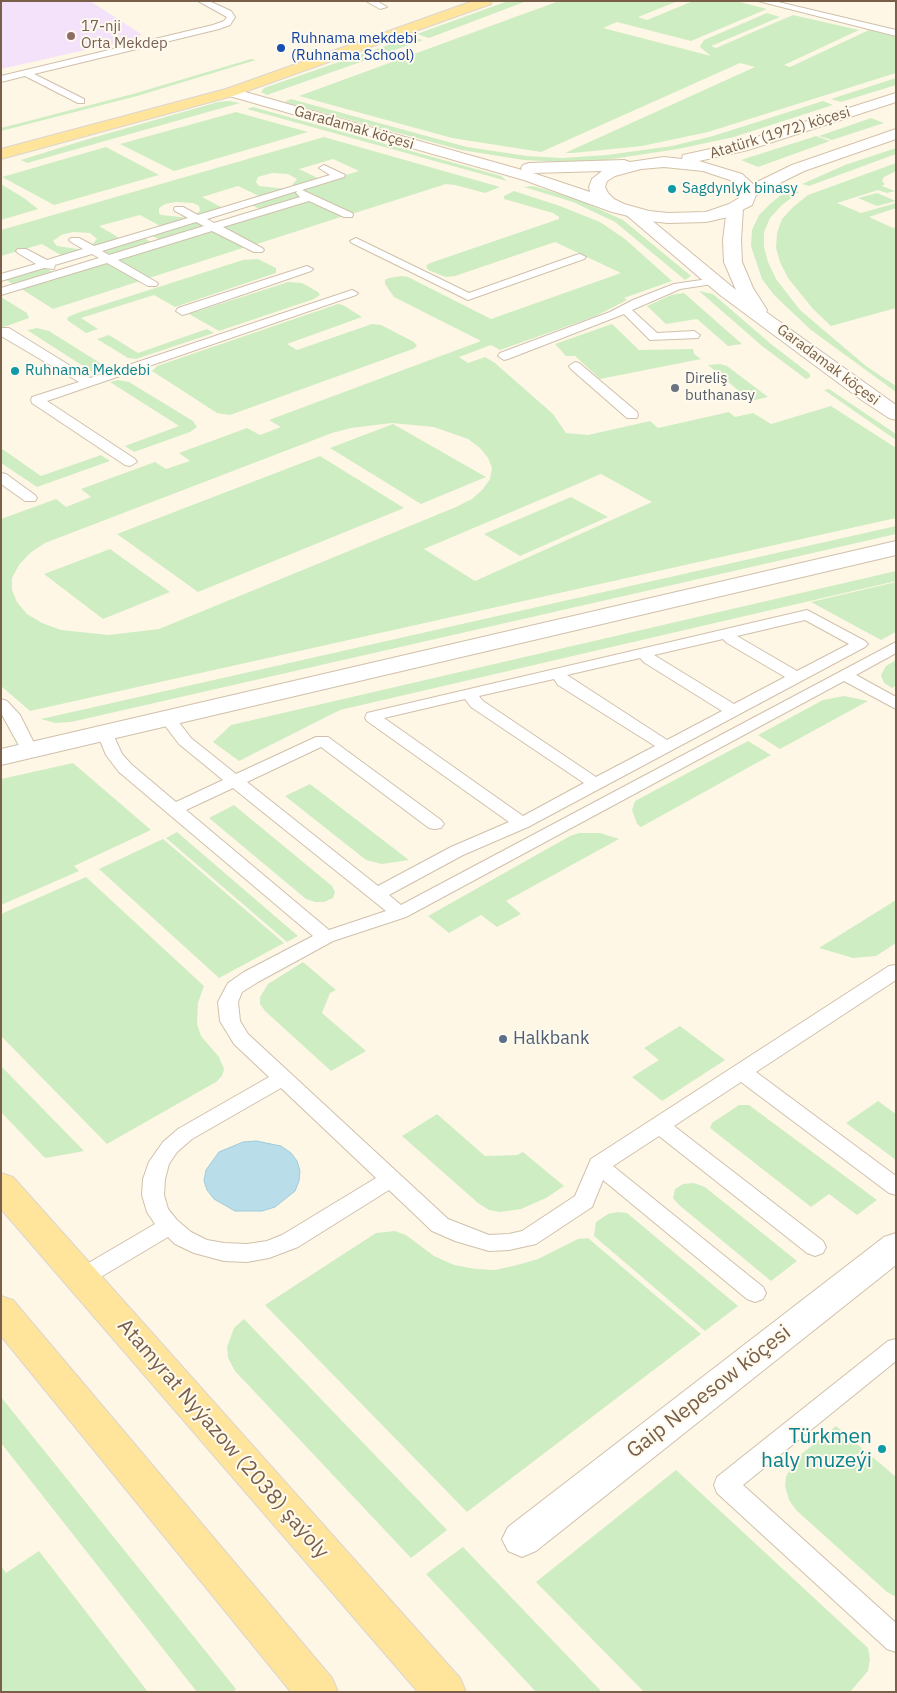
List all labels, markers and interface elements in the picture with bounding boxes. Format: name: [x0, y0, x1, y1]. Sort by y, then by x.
place label: 17-nji Orta Mekdep: [81, 18, 168, 53]
marker: 17-nji Orta Mekdep: [65, 30, 77, 42]
place label: Ruhnama mekdebi (Ruhnama School): [291, 30, 417, 65]
marker: Ruhnama mekdebi (Ruhnama School): [275, 42, 287, 54]
street label: Garadamak köçesi: [292, 102, 416, 154]
street label: Atatürk (1972) köçesi: [708, 103, 852, 163]
place label: Sagdynlyk binasy: [682, 180, 798, 198]
marker: Sagdynlyk binasy: [666, 183, 678, 195]
street label: Garadamak köçesi: [773, 321, 883, 409]
place label: Ruhnama Mekdebi: [25, 362, 150, 380]
marker: Ruhnama Mekdebi: [9, 365, 21, 377]
place label: Direliş buthanasy: [685, 370, 755, 405]
marker: Direliş buthanasy: [669, 382, 681, 394]
place label: Halkbank: [513, 1028, 589, 1050]
marker: Halkbank: [497, 1033, 509, 1045]
street label: Atamyrat Nyýazow (2038) şaýoly: [112, 1314, 334, 1564]
street label: Gaip Nepesow köçesi: [622, 1320, 796, 1464]
place label: Türkmen haly muzeýi: [761, 1424, 872, 1474]
marker: Türkmen haly muzeýi: [876, 1443, 888, 1455]

